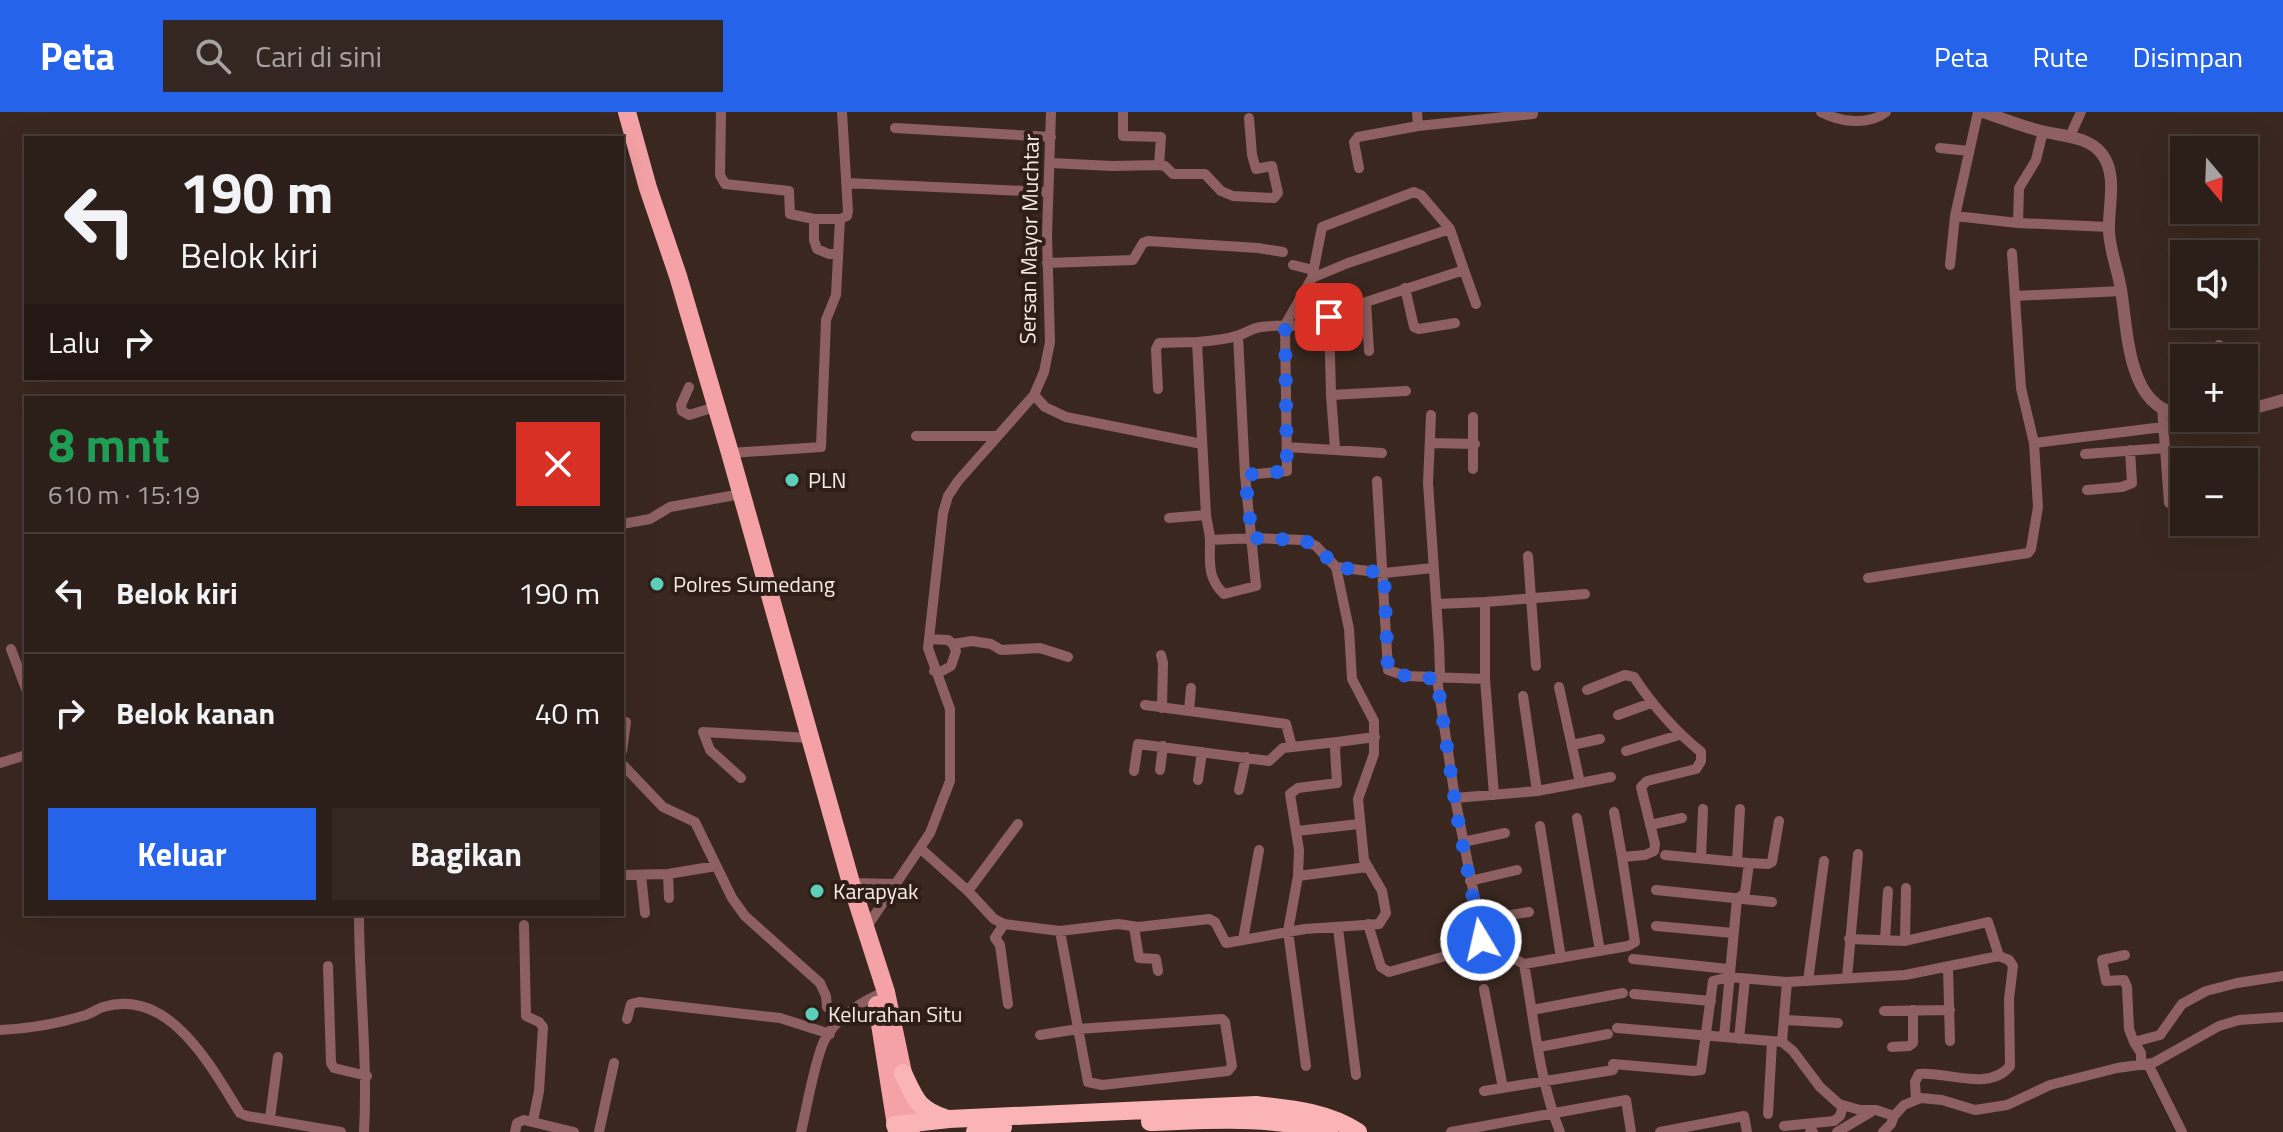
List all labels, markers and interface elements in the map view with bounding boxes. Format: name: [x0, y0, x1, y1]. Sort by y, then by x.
search box: [163, 20, 723, 92]
text: Peta: [40, 27, 115, 85]
text: Cari di sini: [255, 33, 382, 79]
icon: search: [191, 34, 235, 78]
text: Peta: [1934, 35, 1988, 78]
text: Rute: [2032, 35, 2088, 78]
text: Disimpan: [2132, 35, 2243, 78]
street label: Sersan Mayor Muchtar: [1010, 133, 1048, 344]
north arrow: [2170, 136, 2258, 224]
map controls: [2170, 136, 2258, 536]
text: 190 m: [180, 150, 333, 235]
icon: left: [48, 168, 152, 272]
text: Belok kiri: [180, 227, 318, 282]
button: sound: [2170, 240, 2258, 328]
pin: [1295, 283, 1363, 351]
icon: arrive: [1307, 295, 1351, 339]
text: Lalu: [48, 319, 100, 365]
icon: right: [116, 320, 160, 364]
button: +: [2170, 344, 2258, 432]
text: 8 mnt: [48, 408, 170, 481]
button: close: [516, 422, 600, 506]
button: −: [2170, 448, 2258, 536]
place label: PLN: [808, 463, 846, 497]
marker: PLN: [783, 471, 801, 489]
text: 610 m · 15:19: [48, 475, 200, 514]
place label: Polres Sumedang: [673, 567, 835, 601]
text: Belok kiri: [116, 570, 238, 616]
text: 190 m: [518, 570, 600, 616]
icon: left: [48, 571, 92, 615]
marker: Polres Sumedang: [648, 575, 666, 593]
text: Belok kanan: [116, 690, 275, 736]
text: 40 m: [535, 690, 600, 736]
icon: right: [48, 691, 92, 735]
button: Keluar: [48, 808, 316, 900]
button: Bagikan: [332, 808, 600, 900]
place label: Karapyak: [833, 874, 919, 908]
marker: Karapyak: [808, 882, 826, 900]
position arrow: [1439, 898, 1523, 982]
place label: Kelurahan Situ: [828, 997, 962, 1031]
marker: Kelurahan Situ: [803, 1005, 821, 1023]

